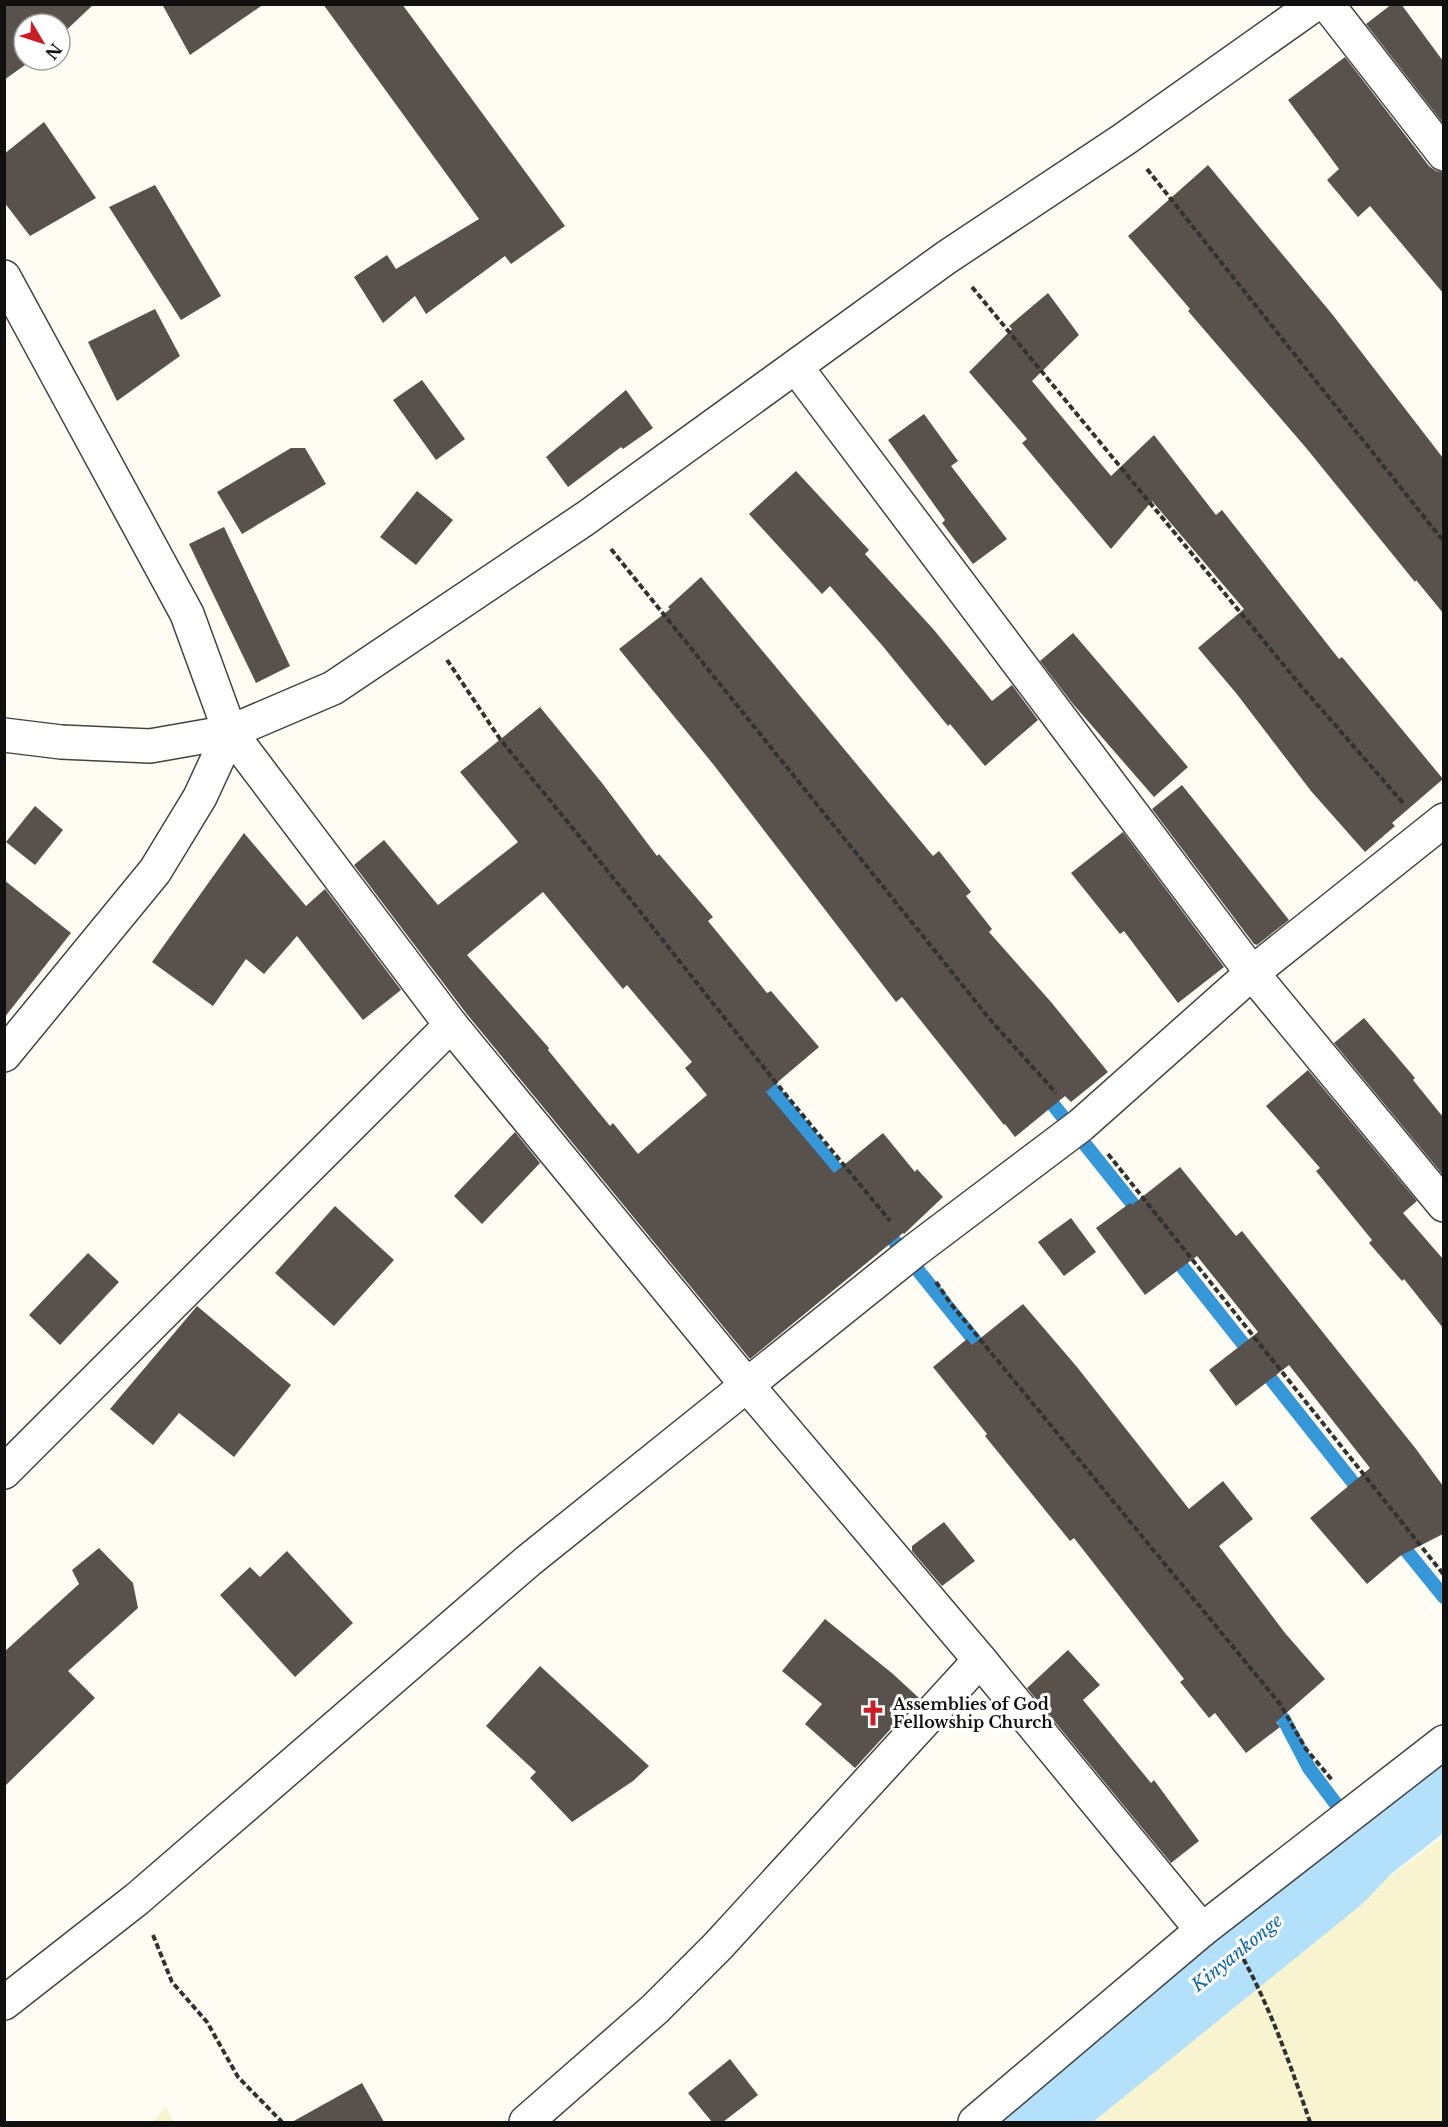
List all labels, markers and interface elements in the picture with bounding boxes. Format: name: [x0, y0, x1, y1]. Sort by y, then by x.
north arrow: [12, 12, 72, 72]
text: N: [41, 39, 66, 64]
place label: Assemblies of God Fellowship Church: [892, 1694, 1053, 1732]
church icon: Assemblies of God Fellowship Church: [858, 1698, 888, 1728]
water label: Kinyankonge: [1186, 1910, 1287, 1997]

